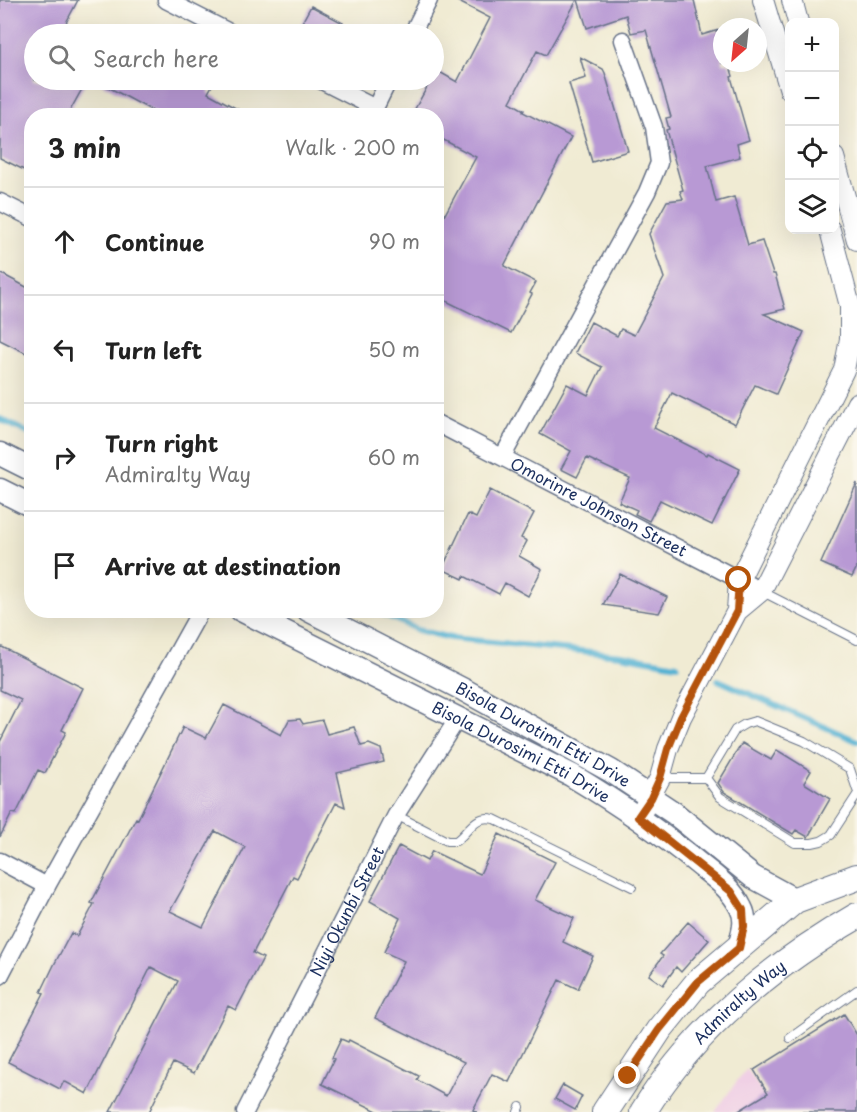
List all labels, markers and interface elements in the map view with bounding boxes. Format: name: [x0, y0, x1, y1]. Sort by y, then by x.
north arrow: [713, 18, 767, 72]
map controls: [785, 18, 839, 234]
button: +: [785, 18, 839, 72]
search box: [24, 24, 444, 90]
icon: search: [45, 41, 78, 74]
text: Search here: [93, 41, 219, 74]
button: −: [785, 72, 839, 126]
button: locate: [785, 126, 839, 180]
text: 3 min: [48, 128, 121, 167]
text: Walk · 200 m: [285, 132, 420, 162]
button: layers: [785, 180, 839, 234]
icon: ahead: [48, 225, 81, 258]
text: Continue: [105, 225, 204, 258]
text: 90 m: [369, 226, 420, 256]
icon: left: [48, 333, 81, 366]
text: Turn left: [105, 333, 202, 366]
text: 50 m: [368, 334, 420, 364]
text: Turn right: [105, 426, 218, 459]
icon: right: [48, 441, 81, 474]
text: 60 m: [368, 442, 420, 472]
street label: Omorinre Johnson Street: [507, 451, 692, 562]
text: Admiralty Way: [105, 459, 251, 489]
icon: arrive: [48, 549, 81, 582]
text: Arrive at destination: [105, 549, 341, 582]
route start: [725, 566, 751, 592]
street label: Bisola Durotimi Etti Drive: [452, 675, 636, 792]
street label: Bisola Durosimi Etti Drive: [428, 694, 616, 808]
street label: Niyi Okunbi Street: [303, 841, 389, 980]
street label: Admiralty Way: [687, 953, 790, 1049]
route end: [614, 1062, 640, 1088]

